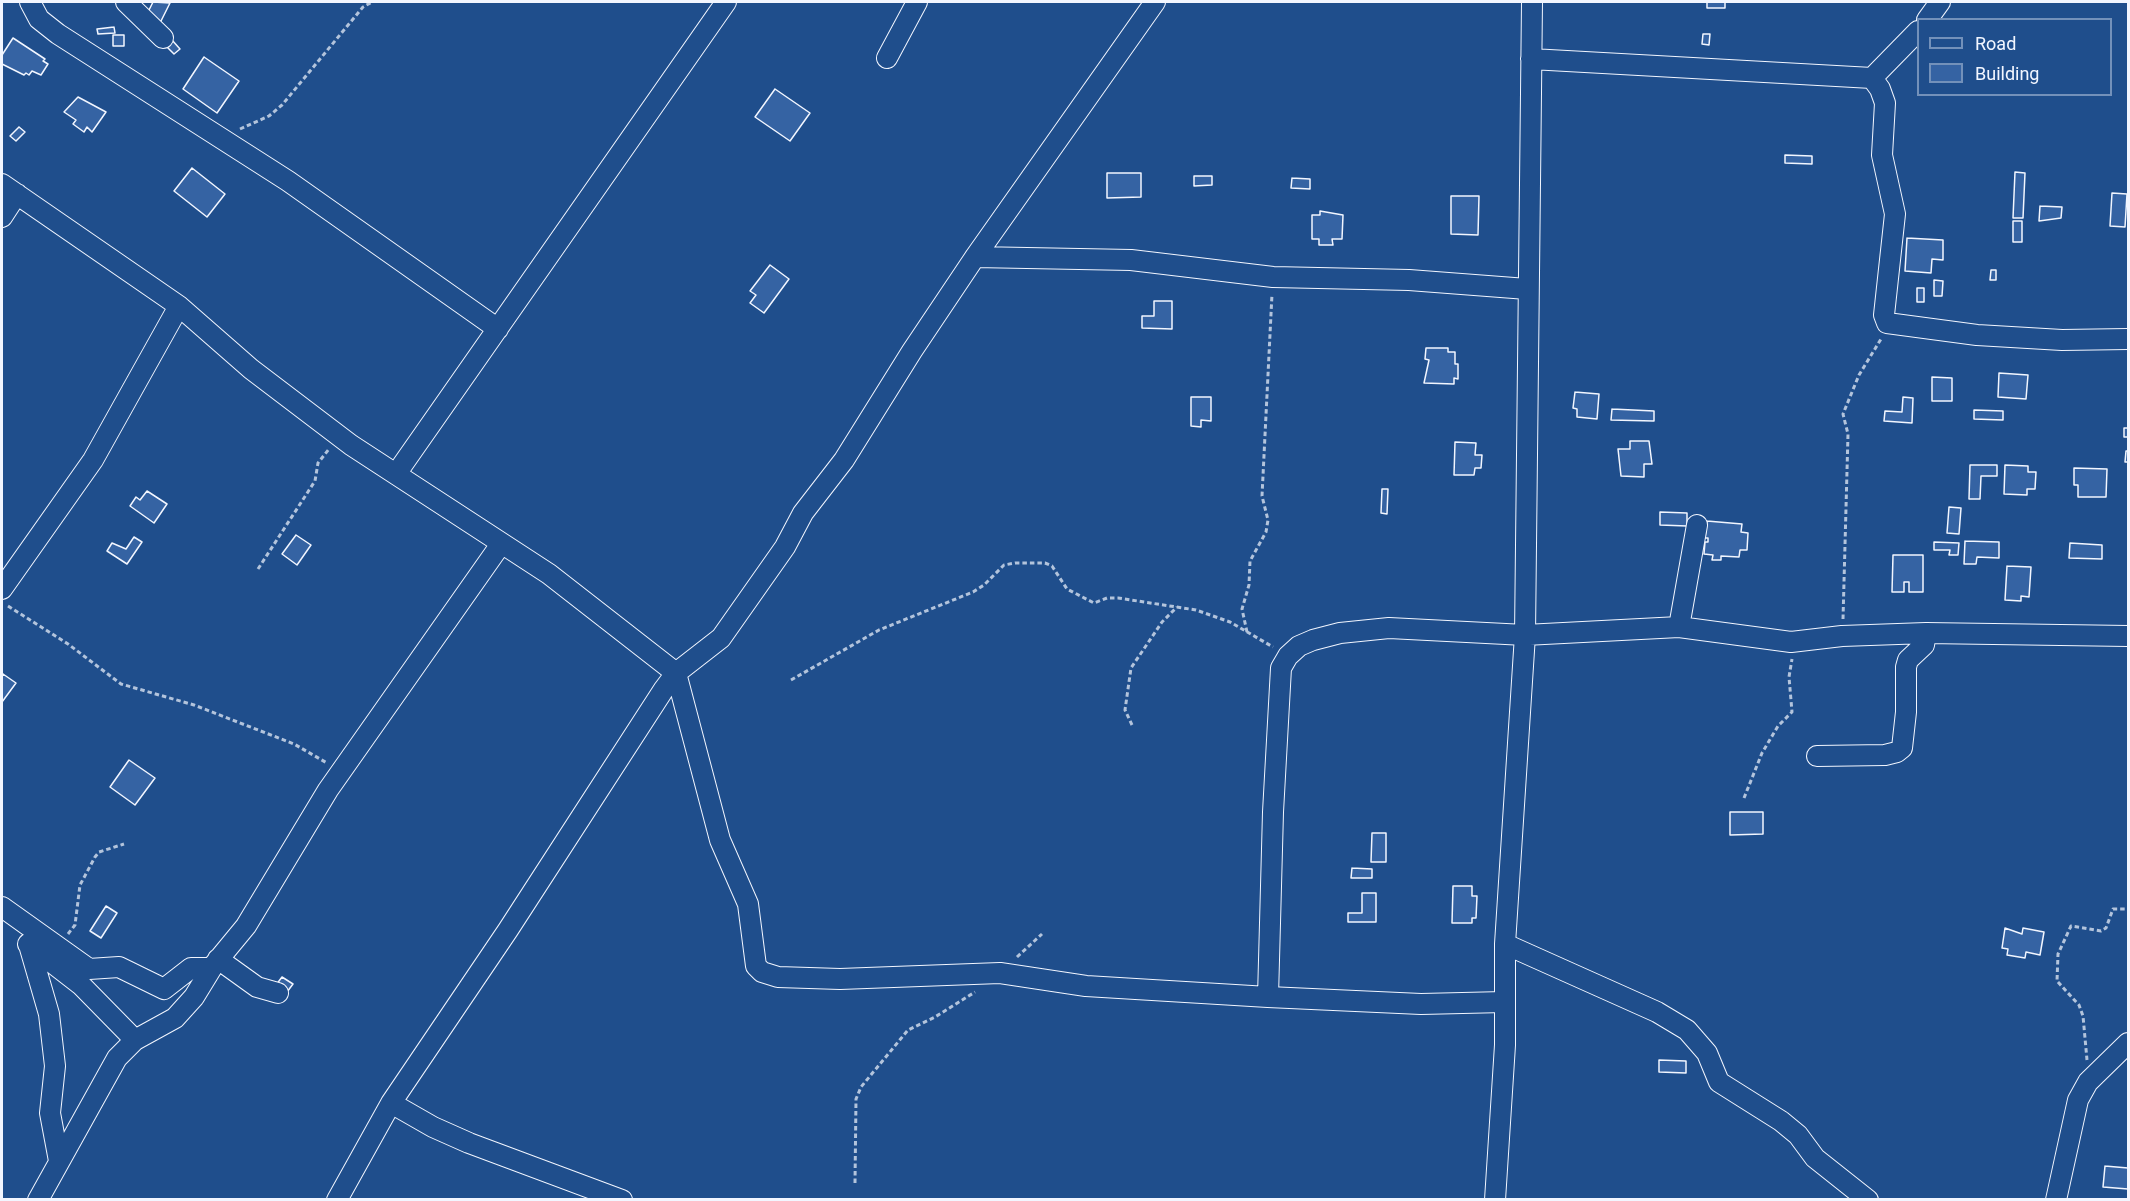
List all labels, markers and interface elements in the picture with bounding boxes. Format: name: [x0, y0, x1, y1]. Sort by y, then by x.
legend: [1917, 18, 2112, 96]
text: Road: [1975, 33, 2016, 54]
text: Building: [1975, 63, 2039, 84]

